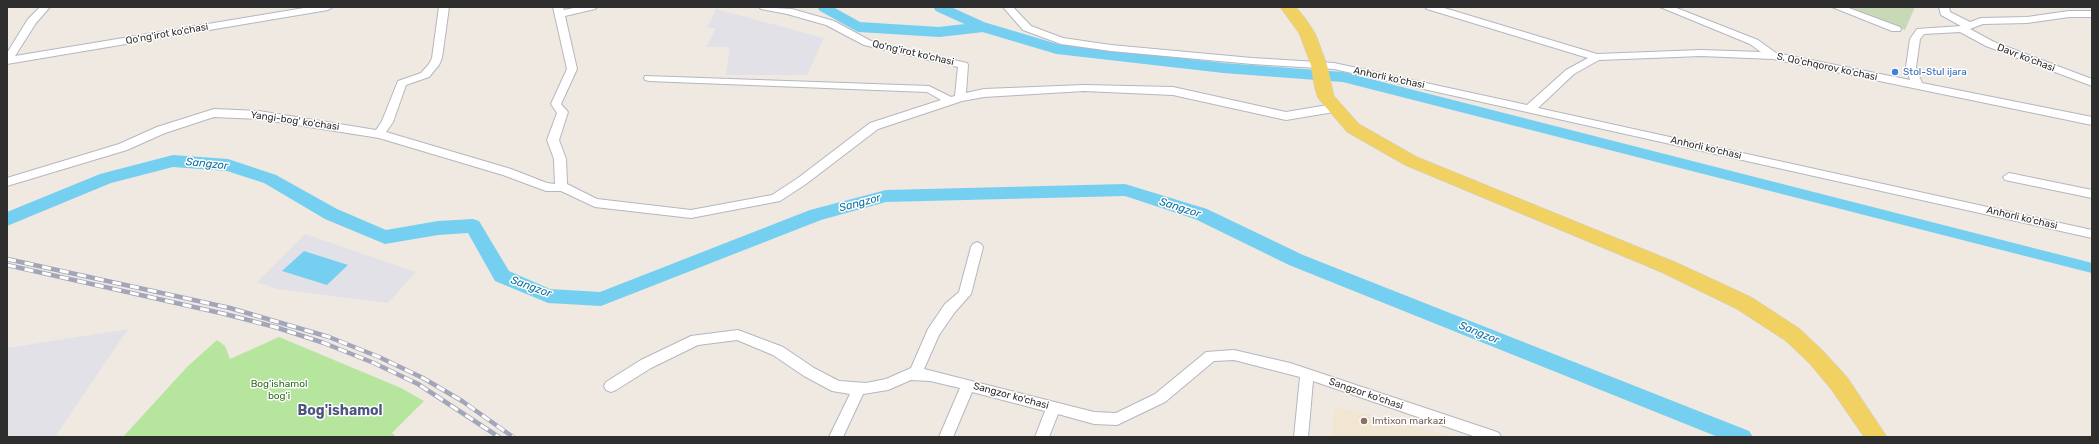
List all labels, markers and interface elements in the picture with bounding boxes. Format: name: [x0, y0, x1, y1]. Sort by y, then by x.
street label: Qo'ng'irot ko'chasi: [125, 21, 209, 47]
street label: Qo'ng'irot ko'chasi: [871, 38, 955, 68]
street label: Davr ko'chasi: [1995, 41, 2057, 75]
street label: S. Qo'chqorov ko'chasi: [1776, 50, 1878, 84]
street label: Anhorli ko'chasi: [1352, 65, 1426, 91]
place label: Stol-Stul ijara: [1903, 66, 1967, 78]
marker: Stol-Stul ijara: [1890, 67, 1900, 77]
street label: Yangi-bog' ko'chasi: [250, 109, 340, 133]
street label: Anhorli ko'chasi: [1669, 134, 1743, 162]
water label: Sangzor: [185, 155, 229, 173]
water label: Sangzor: [838, 191, 882, 215]
water label: Sangzor: [1158, 195, 1202, 221]
street label: Anhorli ko'chasi: [1985, 204, 2059, 232]
water label: Sangzor: [509, 274, 553, 300]
water label: Sangzor: [1457, 319, 1501, 347]
street label: Sangzor ko'chasi: [1327, 376, 1405, 412]
park label: Bog'ishamol bog'i: [251, 378, 307, 402]
street label: Sangzor ko'chasi: [972, 380, 1050, 412]
district label: Bog'ishamol: [297, 403, 383, 419]
place label: Imtixon markazi: [1372, 415, 1446, 427]
marker: Imtixon markazi: [1359, 416, 1369, 426]

